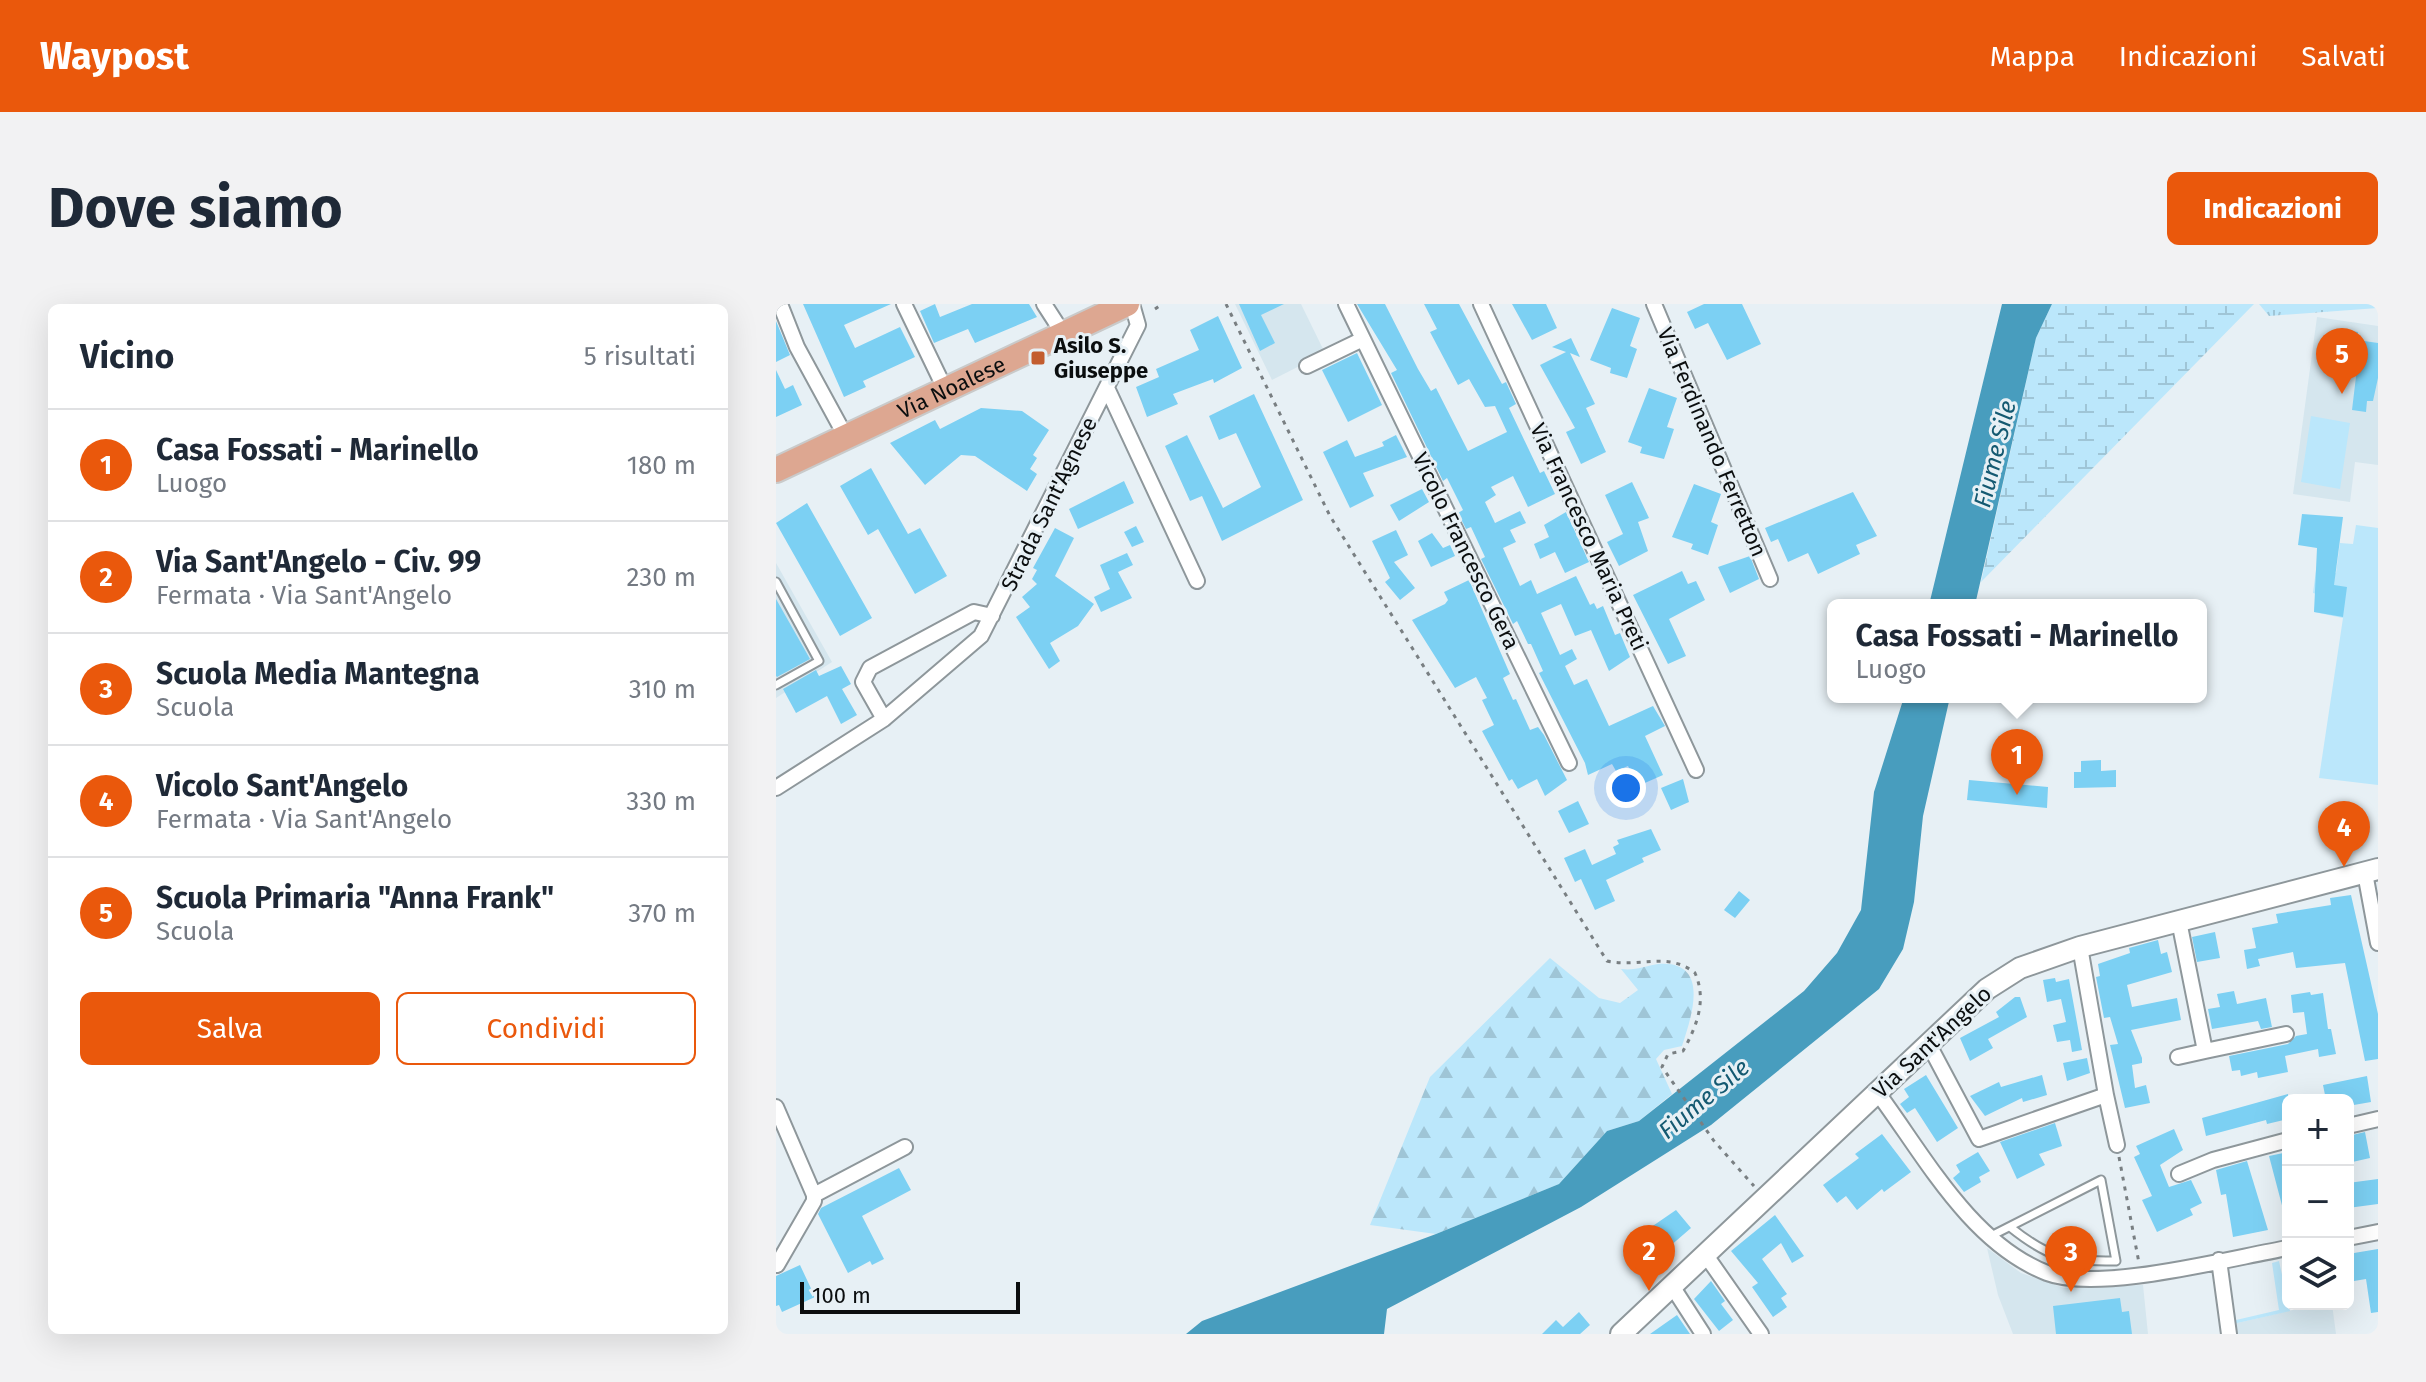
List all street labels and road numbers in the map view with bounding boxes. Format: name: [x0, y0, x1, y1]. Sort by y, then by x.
street label: Via Ferdinando Ferretton: [1651, 323, 1773, 561]
street label: Via Noalese: [893, 350, 1010, 424]
street label: Strada Sant'Agnese: [995, 413, 1103, 595]
street label: Via Francesco Maria Preti: [1524, 419, 1654, 655]
street label: Vicolo Francesco Gera: [1407, 448, 1525, 654]
street label: Via Sant'Angelo: [1867, 980, 1997, 1104]

